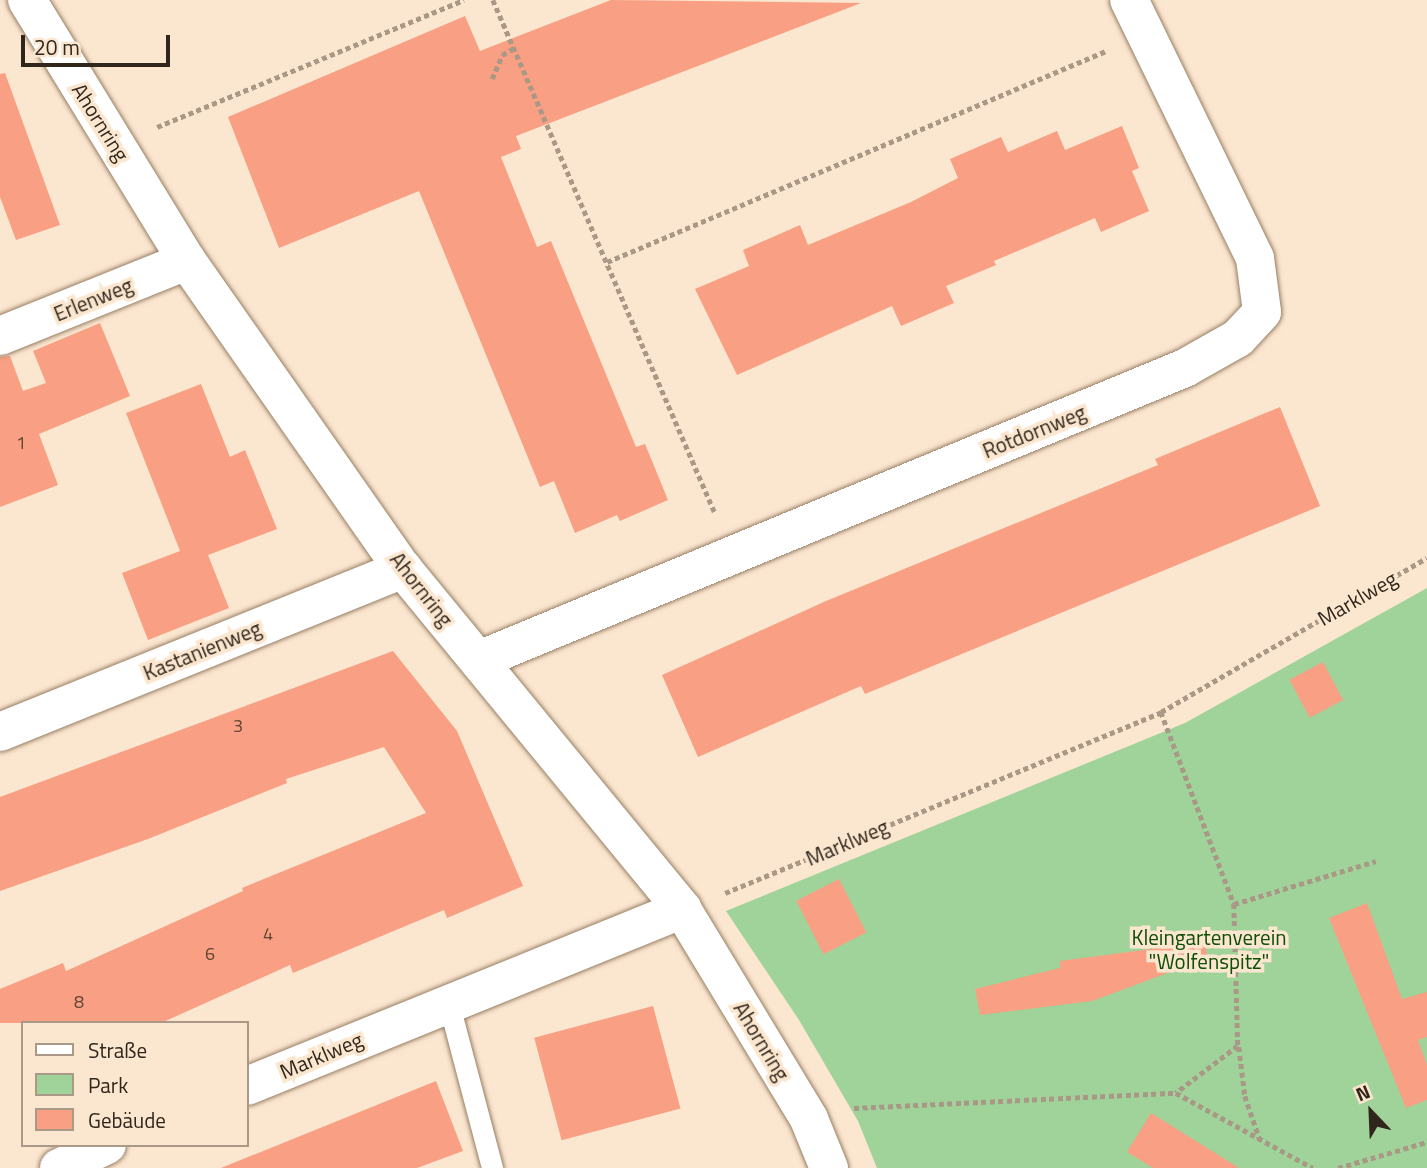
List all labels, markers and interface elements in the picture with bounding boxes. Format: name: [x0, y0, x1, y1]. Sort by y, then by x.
scale bar: [24, 21, 173, 65]
text: 20 m: [34, 31, 80, 63]
street label: Ahornring: [67, 78, 135, 166]
street label: Erlenweg: [50, 272, 136, 326]
street label: Rotdornweg: [979, 399, 1089, 463]
house number: 1: [16, 432, 26, 454]
street label: Ahornring: [385, 547, 459, 631]
street label: Marklweg: [1313, 565, 1401, 631]
street label: Kastanienweg: [139, 615, 265, 685]
house number: 3: [233, 715, 243, 737]
street label: Marklweg: [802, 813, 892, 871]
house number: 4: [263, 923, 273, 945]
park label: Kleingartenverein "Wolfenspitz": [1131, 924, 1287, 974]
house number: 6: [205, 943, 215, 965]
house number: 8: [74, 991, 84, 1013]
street label: Ahornring: [729, 997, 795, 1085]
legend: [21, 1021, 248, 1147]
street label: Marklweg: [276, 1026, 366, 1084]
text: Straße: [88, 1034, 147, 1066]
text: Park: [88, 1069, 128, 1101]
text: N: [1351, 1076, 1374, 1108]
north arrow: [1336, 1077, 1406, 1147]
text: Gebäude: [88, 1104, 166, 1136]

